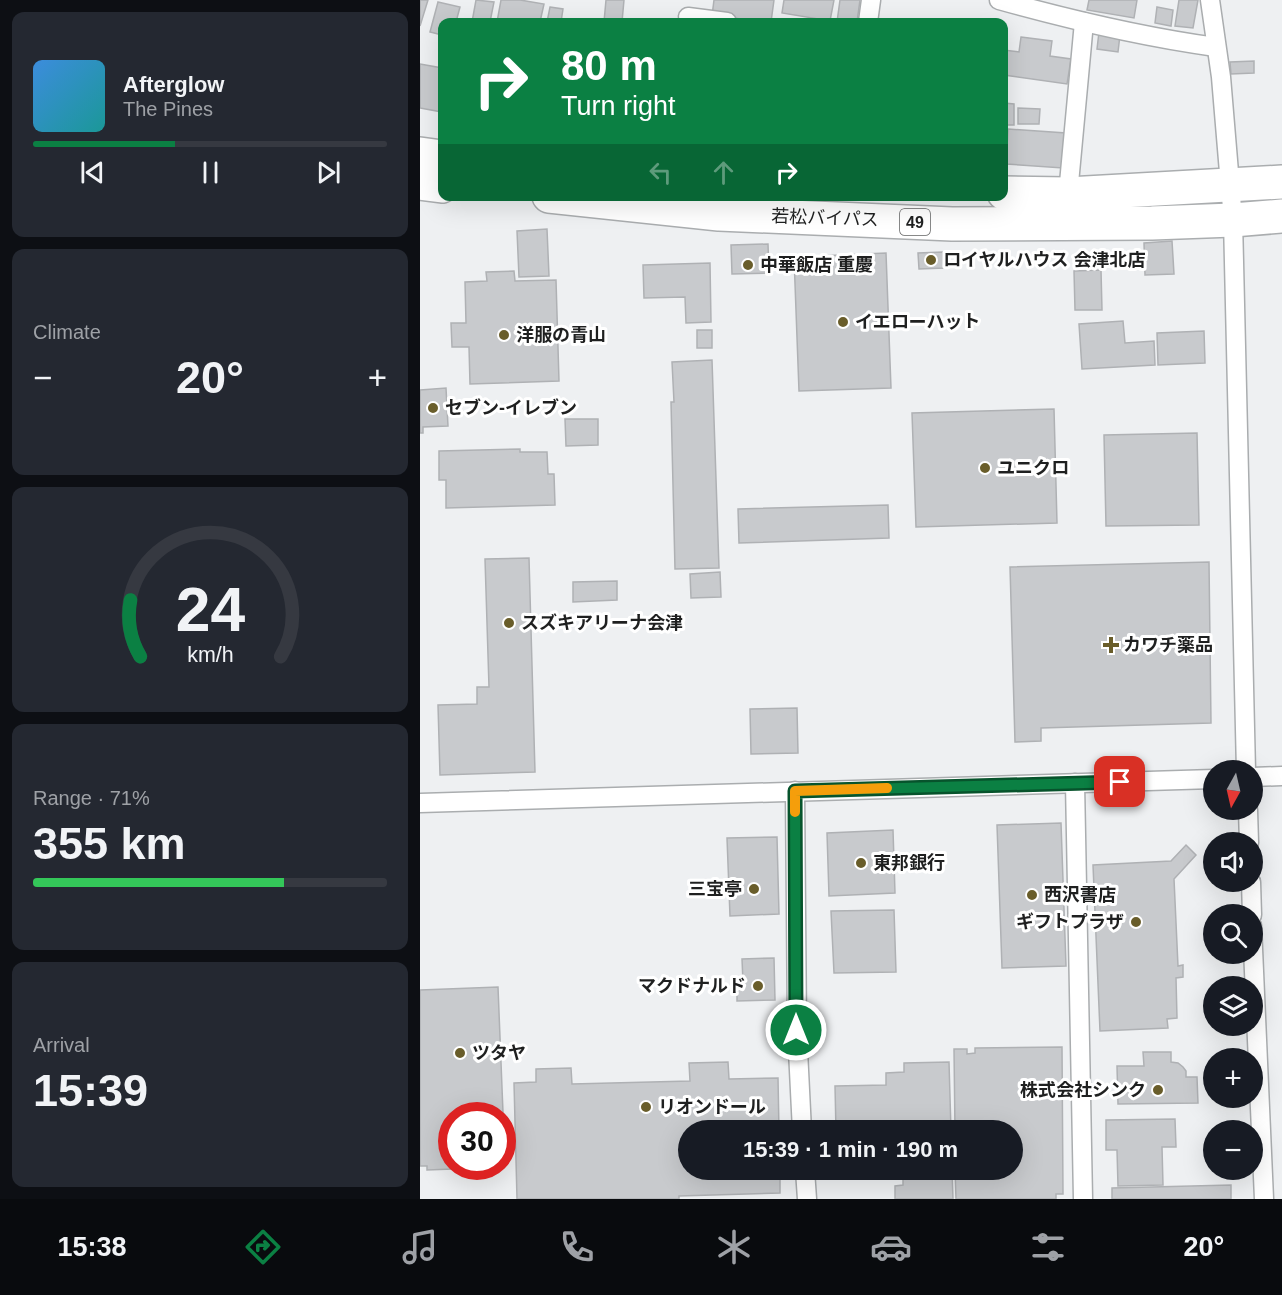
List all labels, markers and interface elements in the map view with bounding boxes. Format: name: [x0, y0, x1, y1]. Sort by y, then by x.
icon: right: [462, 42, 540, 120]
text: 80 m: [561, 42, 657, 89]
text: Afterglow: [123, 72, 224, 97]
text: Turn right: [561, 91, 676, 121]
text: The Pines: [123, 98, 213, 120]
icon: previous: [76, 156, 109, 189]
icon: pause: [194, 156, 227, 189]
icon: next: [312, 156, 345, 189]
icon: left: [644, 156, 677, 189]
icon: ahead: [707, 156, 740, 189]
icon: right: [770, 156, 803, 189]
street label: 若松バイパス: [771, 206, 879, 230]
road number: 49: [900, 209, 930, 235]
place label: ロイヤルハウス 会津北店: [943, 250, 1145, 270]
marker: ロイヤルハウス 会津北店: [924, 253, 938, 267]
place label: 中華飯店 重慶: [760, 255, 873, 275]
marker: 中華飯店 重慶: [741, 258, 755, 272]
place label: イエローハット: [855, 312, 980, 332]
marker: イエローハット: [836, 315, 850, 329]
text: Climate: [33, 321, 101, 343]
place label: 洋服の青山: [516, 325, 606, 345]
marker: 洋服の青山: [497, 328, 511, 342]
text: 20°: [176, 352, 244, 403]
text: −: [33, 359, 52, 396]
text: +: [368, 359, 387, 396]
place label: セブン-イレブン: [445, 398, 577, 418]
marker: セブン-イレブン: [426, 401, 440, 415]
place label: ユニクロ: [997, 458, 1069, 478]
marker: ユニクロ: [978, 461, 992, 475]
text: 24: [175, 575, 245, 644]
place label: スズキアリーナ会津: [521, 613, 683, 633]
marker: スズキアリーナ会津: [502, 616, 516, 630]
place label: カワチ薬品: [1123, 635, 1213, 655]
marker: カワチ薬品: [1104, 638, 1118, 652]
text: km/h: [187, 643, 233, 667]
pin: [1094, 756, 1145, 807]
north arrow: [1203, 760, 1263, 820]
map controls: [1203, 760, 1263, 1180]
icon: arrive: [1103, 765, 1136, 798]
text: Range · 71%: [33, 787, 150, 809]
text: 355 km: [33, 818, 186, 869]
button: sound: [1203, 832, 1263, 892]
place label: 東邦銀行: [873, 852, 945, 873]
marker: 東邦銀行: [854, 856, 868, 870]
place label: 三宝亭: [688, 879, 742, 899]
marker: 三宝亭: [747, 882, 761, 896]
place label: 西沢書店: [1044, 885, 1116, 905]
marker: 西沢書店: [1025, 888, 1039, 902]
button: search: [1203, 904, 1263, 964]
place label: ギフトプラザ: [1016, 912, 1124, 932]
marker: ギフトプラザ: [1129, 915, 1143, 929]
place label: マクドナルド: [638, 976, 746, 996]
button: layers: [1203, 976, 1263, 1036]
marker: マクドナルド: [751, 979, 765, 993]
position arrow: [764, 998, 828, 1062]
text: Arrival: [33, 1034, 90, 1056]
place label: ツタヤ: [472, 1043, 526, 1063]
marker: ツタヤ: [453, 1046, 467, 1060]
button: +: [1203, 1048, 1263, 1108]
text: 15:39: [33, 1065, 148, 1116]
place label: 株式会社シンク: [1020, 1080, 1146, 1100]
marker: 株式会社シンク: [1151, 1083, 1165, 1097]
place label: リオンドール: [658, 1097, 766, 1117]
marker: リオンドール: [639, 1100, 653, 1114]
speed limit sign: 30: [438, 1102, 516, 1180]
button: −: [1203, 1120, 1263, 1180]
text: 15:39 · 1 min · 190 m: [743, 1137, 958, 1162]
icon: directions: [242, 1226, 284, 1268]
icon: music: [399, 1226, 441, 1268]
icon: phone: [556, 1226, 598, 1268]
icon: climate: [713, 1226, 755, 1268]
icon: car: [870, 1226, 912, 1268]
icon: filters: [1027, 1226, 1069, 1268]
text: 15:38: [58, 1232, 127, 1262]
text: 20°: [1184, 1232, 1224, 1262]

